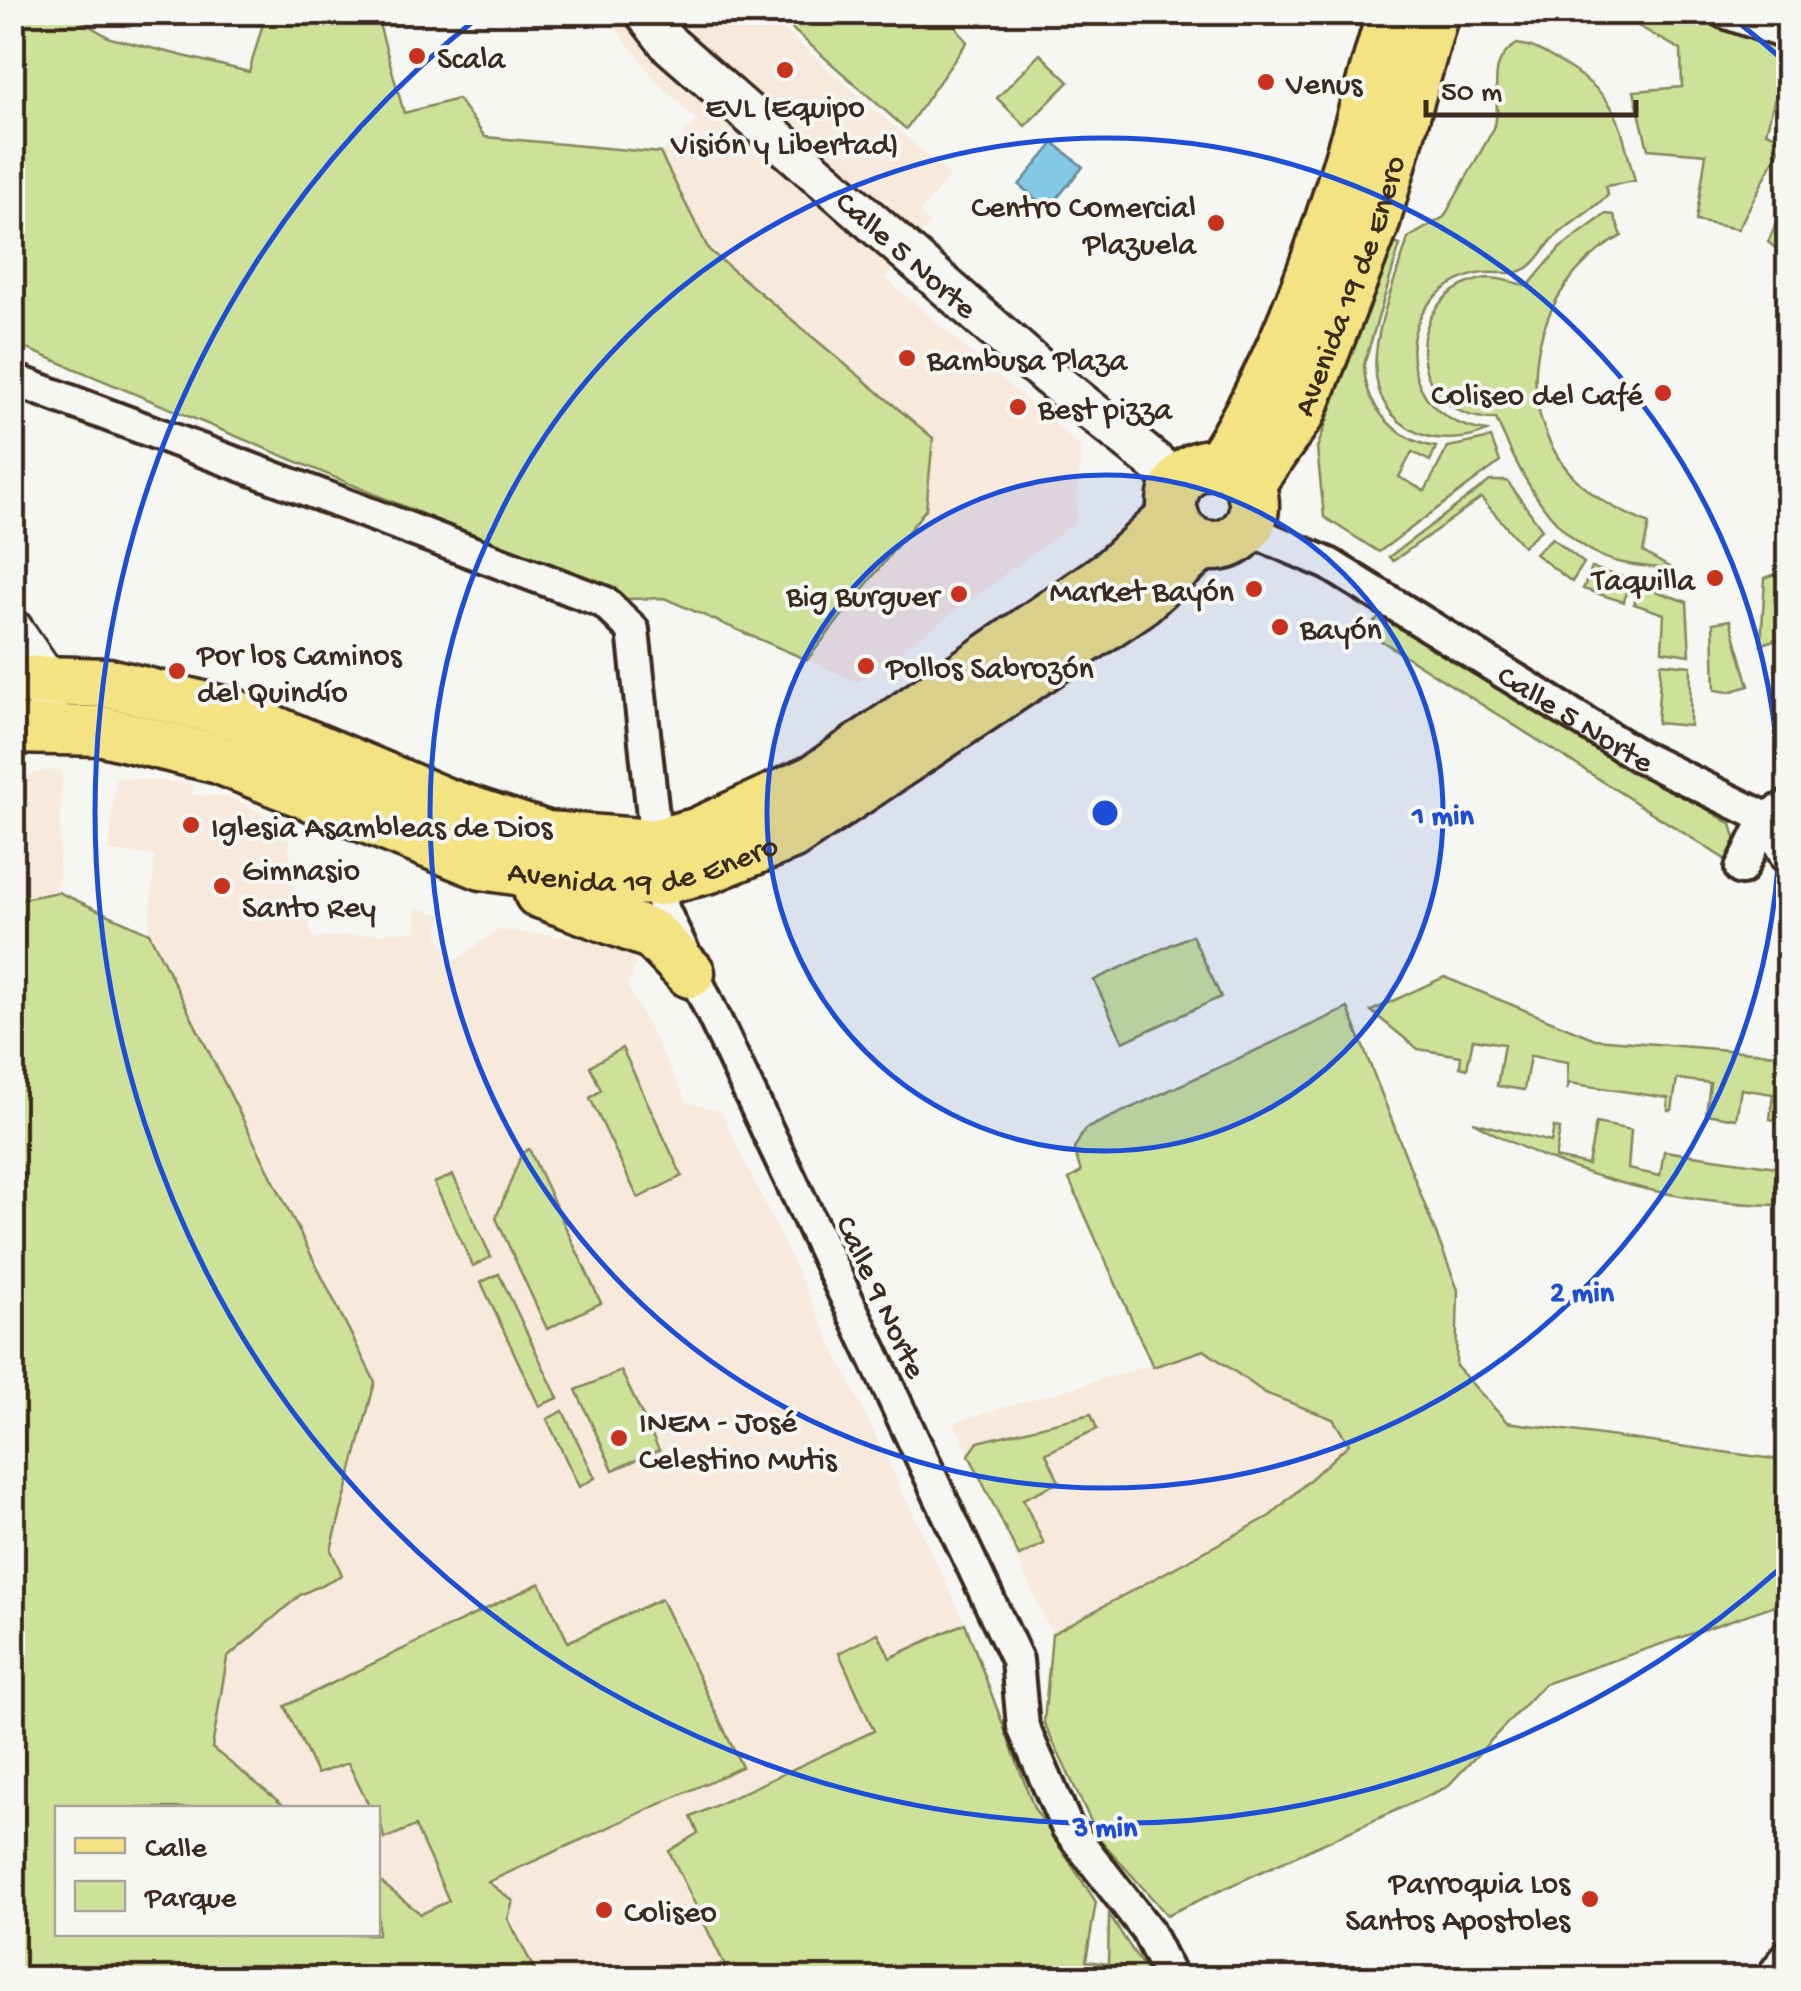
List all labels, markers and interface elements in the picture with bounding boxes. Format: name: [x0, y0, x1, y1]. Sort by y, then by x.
place label: Scala: [437, 42, 507, 80]
marker: Scala: [406, 45, 428, 67]
scale bar: [1426, 55, 1636, 117]
marker: EVL (Equipo Visión y Libertad): [774, 59, 796, 81]
place label: Venus: [1285, 68, 1364, 106]
marker: Venus: [1255, 71, 1277, 93]
text: 50 m: [1441, 77, 1502, 112]
place label: EVL (Equipo Visión y Libertad): [670, 91, 899, 166]
street label: Avenida 19 de Enero: [1287, 152, 1417, 423]
street label: Calle 5 Norte: [826, 185, 984, 330]
place label: Centro Comercial Plazuela: [971, 191, 1197, 266]
marker: Centro Comercial Plazuela: [1205, 212, 1227, 234]
place label: Bambusa Plaza: [926, 344, 1128, 382]
marker: Bambusa Plaza: [896, 347, 918, 369]
place label: Coliseo del Café: [1431, 379, 1643, 417]
marker: Coliseo del Café: [1652, 382, 1674, 404]
place label: Best pizza: [1037, 393, 1173, 431]
marker: Best pizza: [1007, 396, 1029, 418]
place label: Taquilla: [1590, 564, 1696, 602]
marker: Taquilla: [1704, 567, 1726, 589]
place label: Market Bayón: [1050, 575, 1234, 613]
marker: Market Bayón: [1243, 578, 1265, 600]
place label: Big Burguer: [785, 580, 942, 618]
marker: Big Burguer: [948, 583, 970, 605]
place label: Bayón: [1299, 613, 1382, 651]
marker: Bayón: [1269, 616, 1291, 638]
place label: Por los Caminos del Quindío: [196, 639, 403, 714]
place label: Pollos Sabrozón: [885, 652, 1094, 690]
marker: Pollos Sabrozón: [855, 655, 877, 677]
street label: Calle 5 Norte: [1489, 659, 1658, 784]
marker: Por los Caminos del Quindío: [166, 660, 188, 682]
centre of rings: [1087, 795, 1123, 831]
text: 1 min: [1411, 801, 1474, 836]
place label: Iglesia Asambleas de Dios: [211, 811, 553, 849]
marker: Iglesia Asambleas de Dios: [180, 814, 202, 836]
street label: Avenida 19 de Enero: [505, 828, 785, 905]
place label: Gimnasio Santo Rey: [242, 854, 376, 929]
marker: Gimnasio Santo Rey: [211, 875, 233, 897]
street label: Calle 9 Norte: [824, 1211, 933, 1386]
text: 2 min: [1550, 1278, 1615, 1313]
place label: INEM - José Celestino Mutis: [639, 1406, 838, 1481]
marker: INEM - José Celestino Mutis: [608, 1427, 630, 1449]
legend: [55, 1806, 380, 1936]
text: 3 min: [1072, 1813, 1138, 1848]
text: Calle: [145, 1833, 207, 1868]
place label: Parroquia Los Santos Apostoles: [1345, 1867, 1571, 1942]
text: Parque: [144, 1883, 237, 1918]
marker: Parroquia Los Santos Apostoles: [1579, 1888, 1601, 1910]
place label: Coliseo: [624, 1896, 717, 1934]
marker: Coliseo: [593, 1899, 615, 1921]

